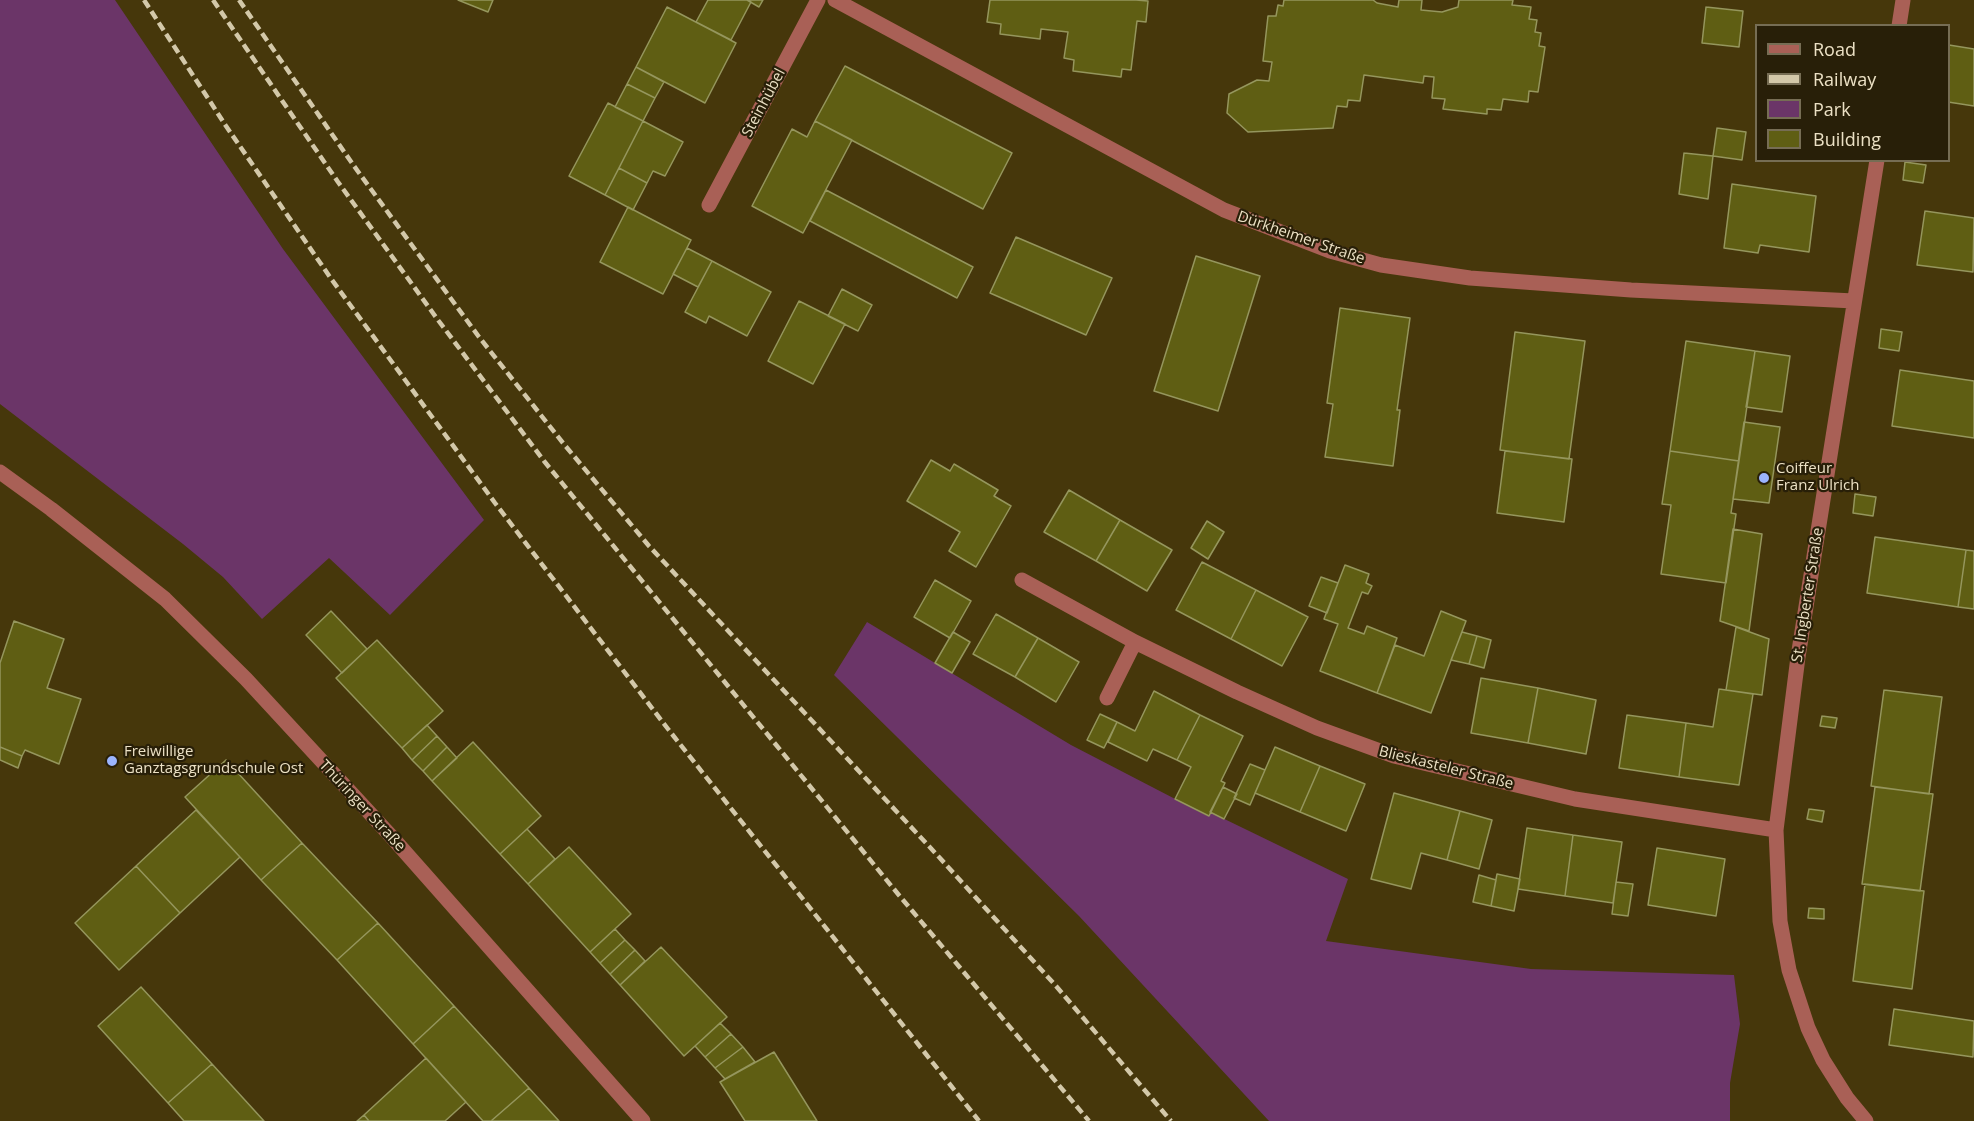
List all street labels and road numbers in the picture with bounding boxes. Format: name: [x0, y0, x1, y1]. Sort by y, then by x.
street label: Steinhübel: [739, 66, 789, 140]
street label: Dürkheimer Straße: [1235, 208, 1367, 268]
street label: St. Ingberter Straße: [1788, 526, 1828, 664]
street label: Blieskasteler Straße: [1377, 743, 1515, 793]
street label: Thüringer Straße: [315, 757, 409, 855]

